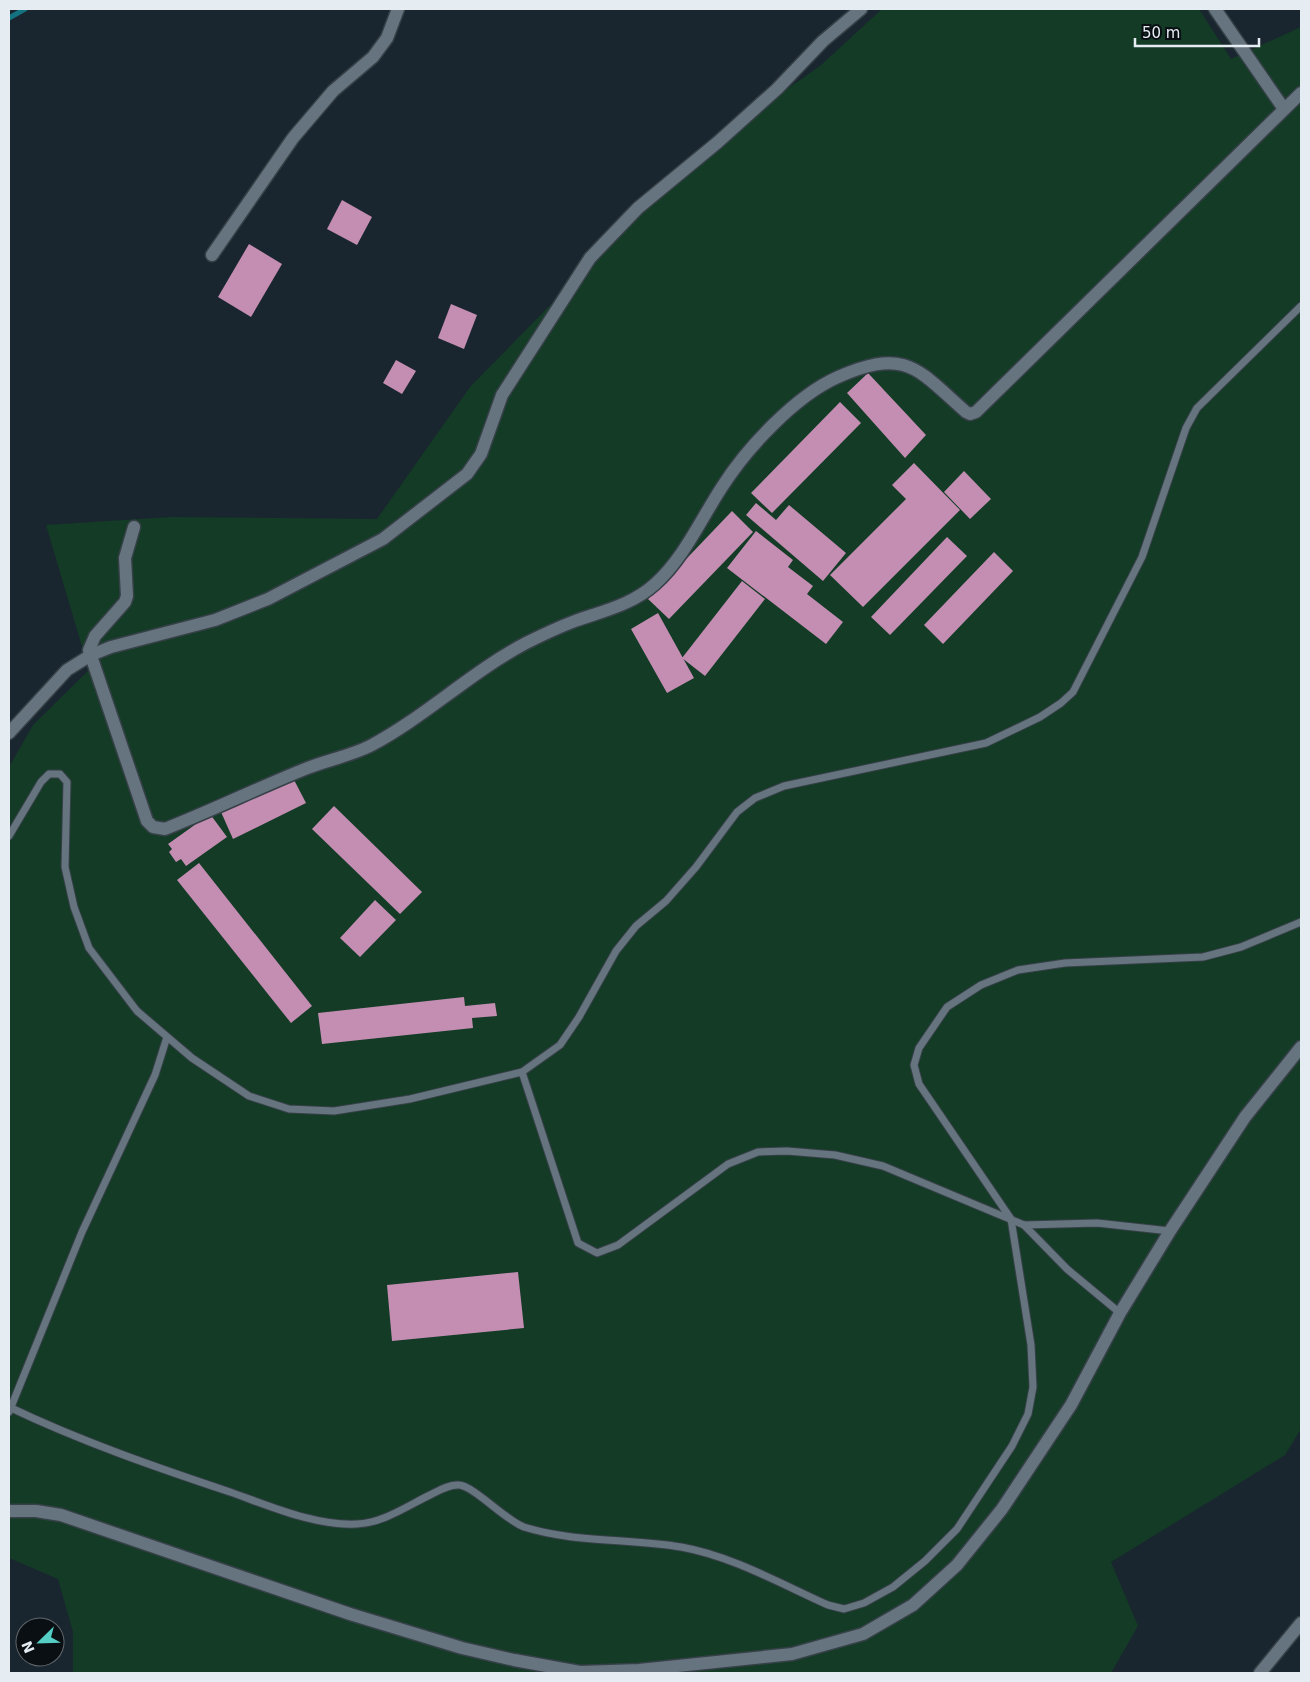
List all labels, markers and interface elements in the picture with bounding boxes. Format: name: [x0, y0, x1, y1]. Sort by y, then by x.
scale bar: [1135, 15, 1259, 47]
text: 50 m: [1142, 24, 1180, 42]
north arrow: [15, 1617, 65, 1667]
text: N: [18, 1639, 38, 1656]

